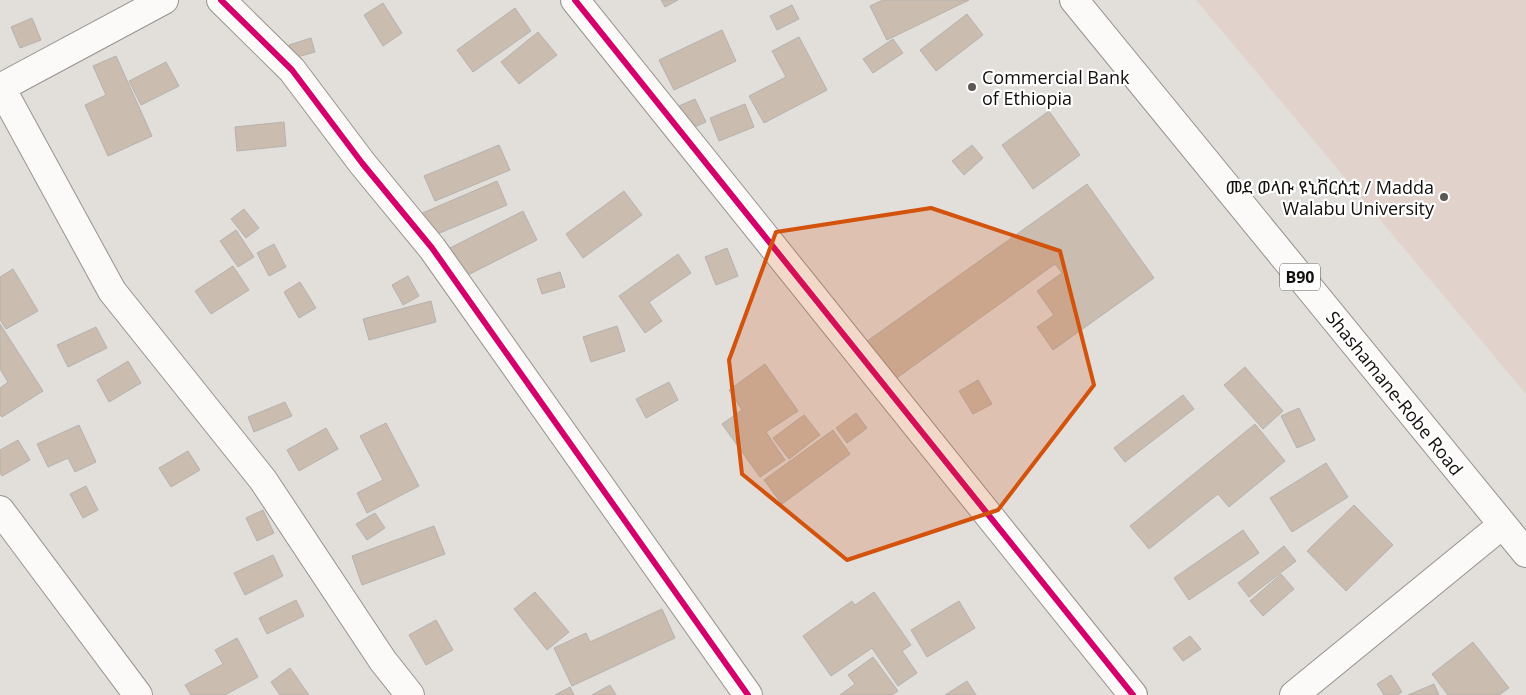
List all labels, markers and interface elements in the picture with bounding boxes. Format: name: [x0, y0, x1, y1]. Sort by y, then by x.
place label: Commercial Bank of Ethiopia: [982, 65, 1130, 110]
marker: Commercial Bank of Ethiopia: [966, 81, 978, 93]
place label: መደ ወላቡ ዩኒቨርሲቲ / Madda Walabu University: [1225, 175, 1435, 220]
marker: መደ ወላቡ ዩኒቨርሲቲ / Madda Walabu University: [1438, 191, 1450, 203]
road number: B90: [1280, 264, 1320, 290]
street label: Shashamane-Robe Road: [1321, 306, 1469, 480]

